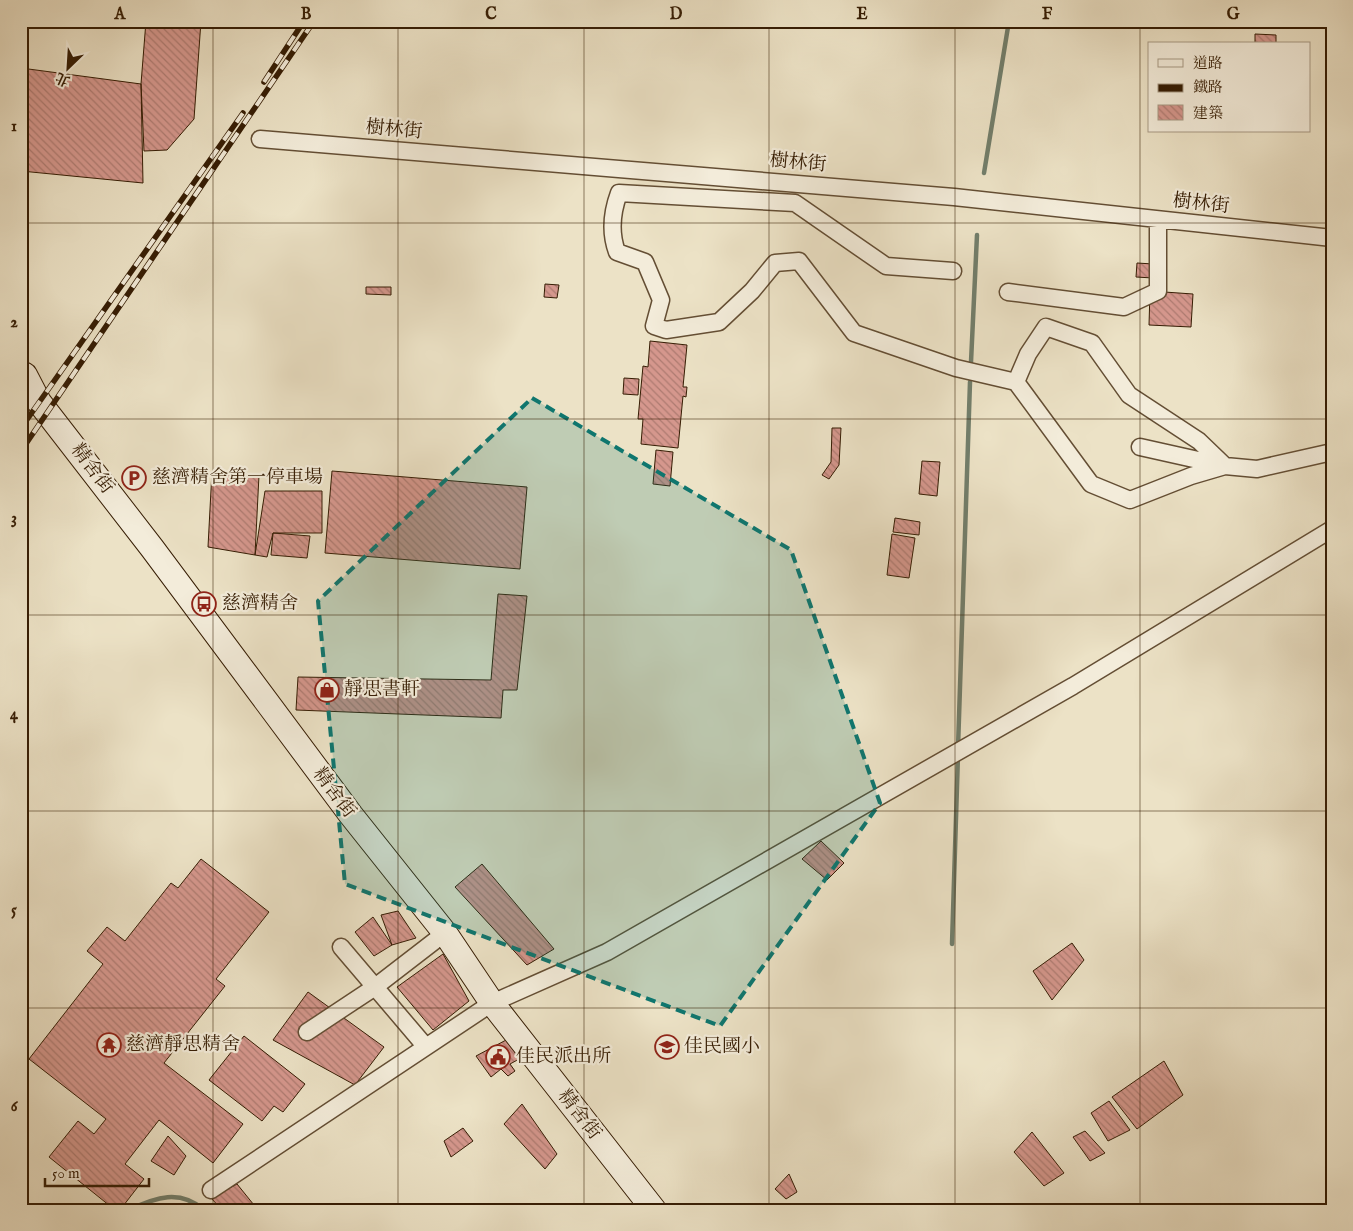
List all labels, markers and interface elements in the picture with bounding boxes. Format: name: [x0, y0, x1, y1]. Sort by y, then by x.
text: A: [114, 5, 127, 25]
text: B: [301, 5, 312, 25]
text: C: [485, 5, 497, 25]
text: D: [670, 5, 683, 25]
text: E: [856, 5, 868, 25]
text: F: [1042, 5, 1053, 25]
text: G: [1227, 5, 1240, 25]
north arrow: [42, 42, 92, 92]
legend: [1148, 42, 1310, 132]
text: 道路: [1193, 54, 1223, 73]
text: 北: [53, 68, 73, 90]
text: 鐵路: [1193, 78, 1223, 97]
text: 建築: [1193, 104, 1223, 123]
street label: 樹林街: [365, 116, 423, 144]
text: 1: [11, 117, 17, 137]
street label: 樹林街: [769, 149, 827, 177]
street label: 樹林街: [1171, 189, 1231, 219]
text: 2: [10, 313, 18, 333]
street label: 精舍街: [65, 439, 119, 499]
parking icon: 慈濟精舍第一停車場: [121, 465, 147, 491]
place label: 慈濟精舍第一停車場: [152, 466, 323, 490]
text: 3: [11, 509, 17, 529]
bus stop icon: 慈濟精舍: [191, 591, 217, 617]
place label: 慈濟精舍: [222, 592, 298, 616]
shop icon: 靜思書軒: [314, 677, 340, 703]
place label: 靜思書軒: [344, 678, 420, 702]
text: 4: [10, 705, 19, 725]
street label: 精舍街: [307, 763, 361, 823]
text: 5: [11, 901, 17, 921]
temple icon: 慈濟靜思精舍: [96, 1032, 122, 1058]
place label: 慈濟靜思精舍: [126, 1033, 240, 1057]
school or university icon: 佳民國小: [654, 1034, 680, 1060]
place label: 佳民國小: [684, 1035, 760, 1059]
public building icon: 佳民派出所: [485, 1044, 511, 1070]
place label: 佳民派出所: [516, 1045, 611, 1069]
street label: 精舍街: [552, 1085, 606, 1145]
text: 6: [11, 1097, 19, 1117]
scale bar: [45, 1156, 149, 1188]
text: 50 m: [52, 1164, 80, 1183]

